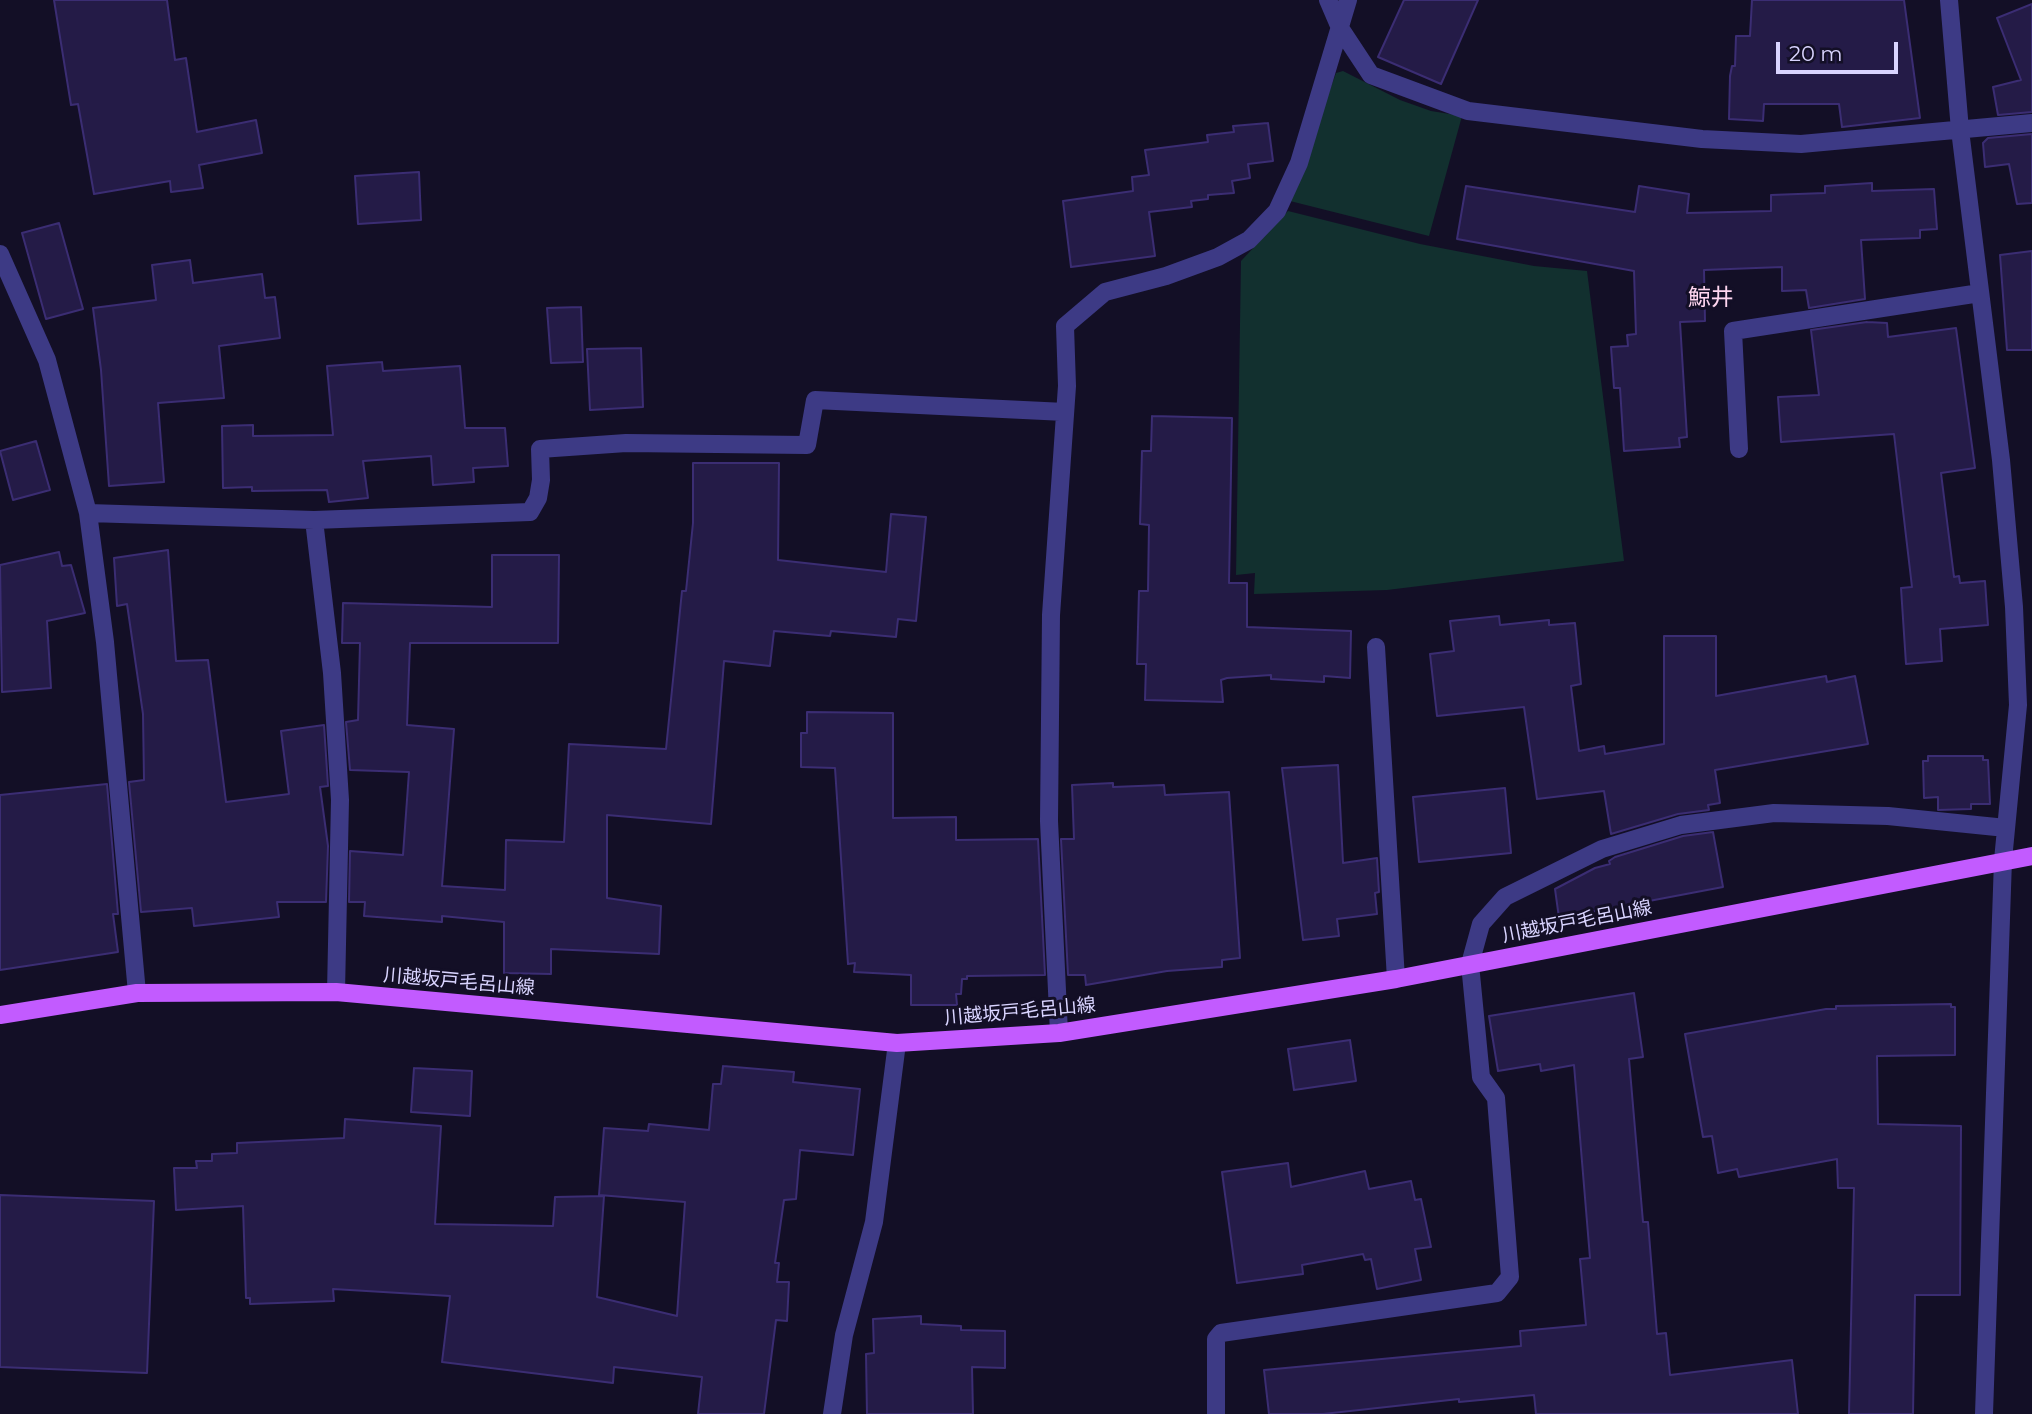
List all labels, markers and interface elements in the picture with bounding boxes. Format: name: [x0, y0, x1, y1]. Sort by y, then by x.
scale bar: [1780, 28, 1902, 72]
text: 20 m: [1789, 41, 1843, 66]
district label: 鯨井: [1688, 284, 1734, 312]
street label: 川越坂戸毛呂山線: [1500, 896, 1654, 948]
street label: 川越坂戸毛呂山線: [382, 964, 536, 1000]
street label: 川越坂戸毛呂山線: [943, 994, 1097, 1030]

